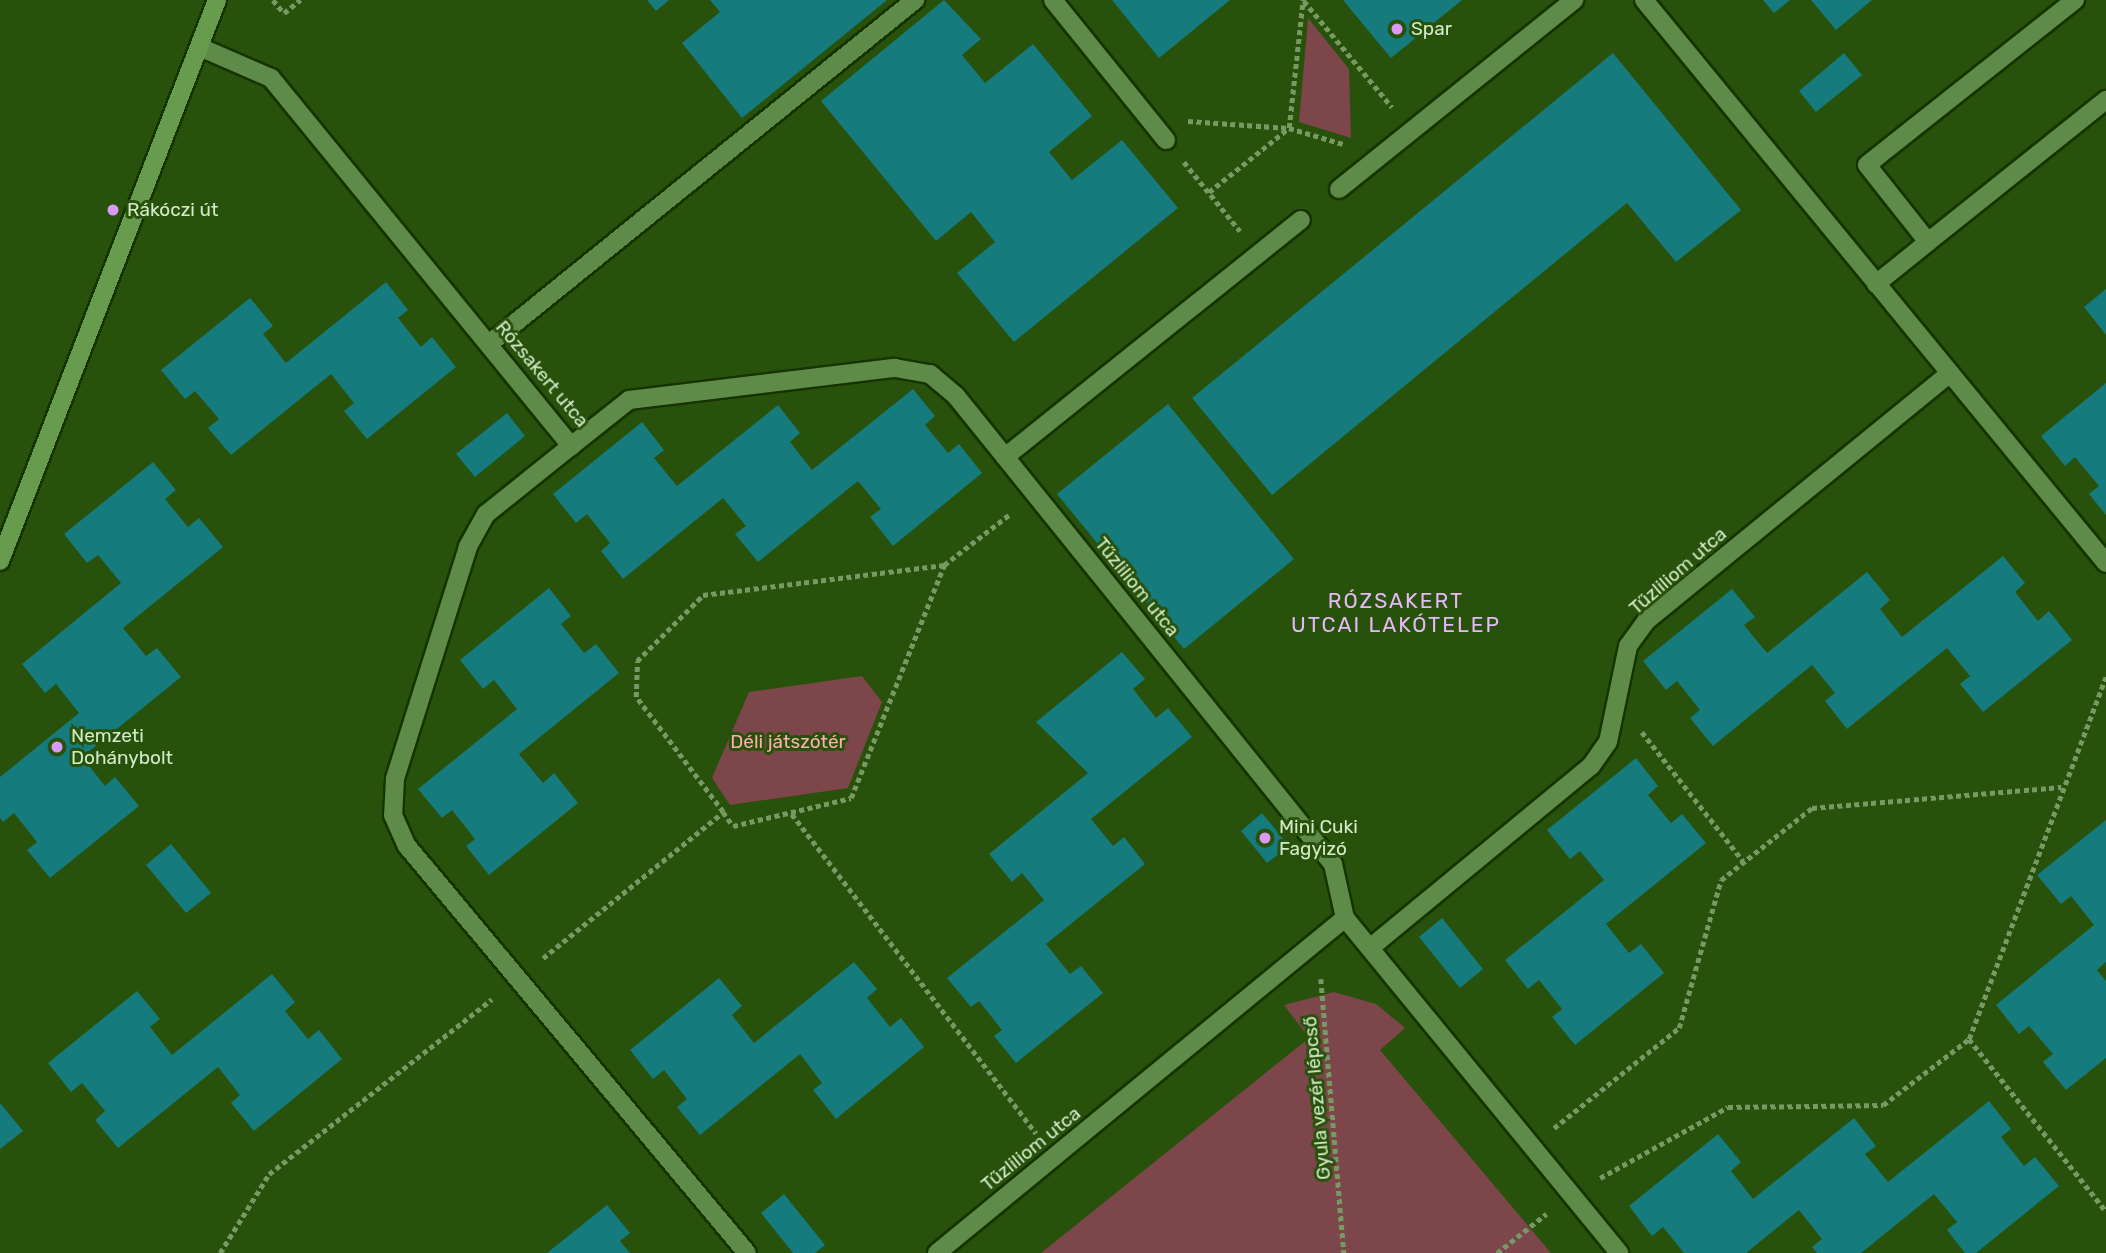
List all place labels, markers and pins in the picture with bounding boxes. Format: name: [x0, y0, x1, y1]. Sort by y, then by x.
place label: Spar: [1411, 18, 1452, 40]
marker: Spar: [1389, 21, 1405, 37]
place label: Rákóczi út: [127, 199, 218, 221]
marker: Rákóczi út: [105, 202, 121, 218]
place label: Nemzeti Dohánybolt: [71, 725, 173, 769]
marker: Nemzeti Dohánybolt: [49, 739, 65, 755]
place label: Mini Cuki Fagyizó: [1279, 816, 1358, 860]
marker: Mini Cuki Fagyizó: [1257, 830, 1273, 846]

